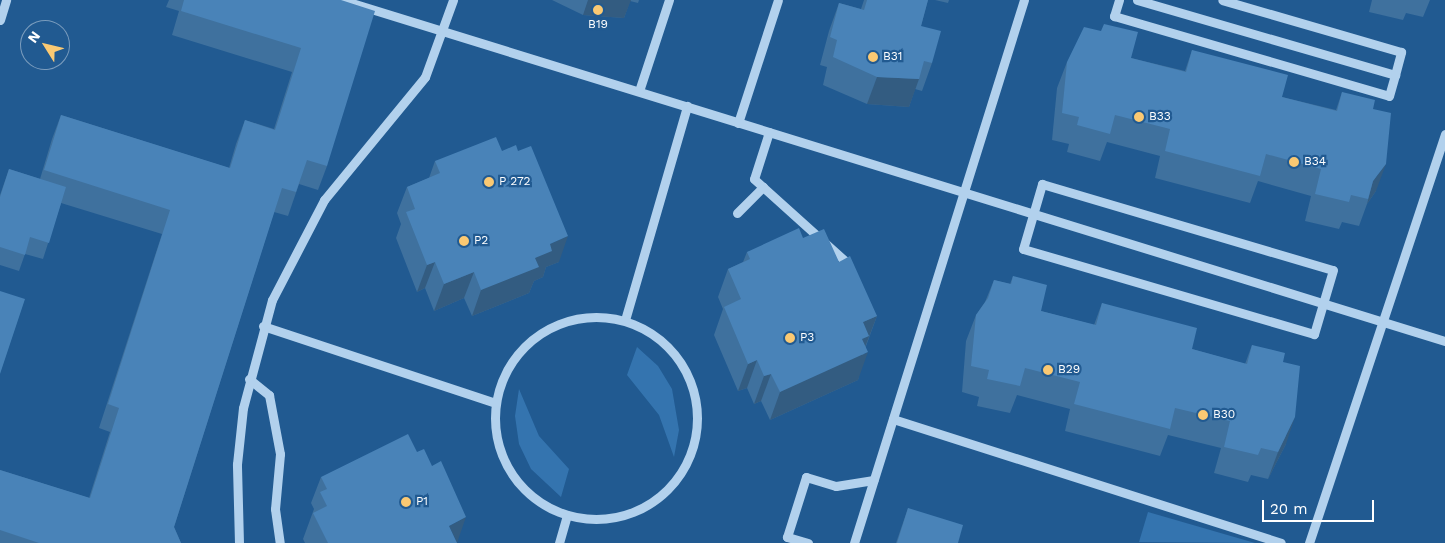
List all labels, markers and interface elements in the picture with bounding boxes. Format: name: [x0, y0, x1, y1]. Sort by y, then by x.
marker: B19: [592, 4, 604, 16]
place label: B19: [588, 18, 608, 32]
north arrow: [20, 20, 70, 70]
text: N: [24, 28, 43, 46]
place label: B31: [883, 50, 903, 64]
marker: B31: [867, 51, 879, 63]
place label: B33: [1149, 110, 1171, 124]
marker: B33: [1133, 111, 1145, 123]
place label: B34: [1304, 155, 1326, 169]
marker: B34: [1288, 156, 1300, 168]
place label: P 272: [499, 175, 531, 189]
marker: P 272: [483, 176, 495, 188]
place label: P2: [474, 234, 488, 248]
marker: P2: [458, 235, 470, 247]
place label: P3: [800, 331, 814, 345]
marker: P3: [784, 332, 796, 344]
place label: B29: [1058, 363, 1080, 377]
marker: B29: [1042, 364, 1054, 376]
place label: B30: [1213, 408, 1235, 422]
marker: B30: [1197, 409, 1209, 421]
scale bar: [1265, 490, 1378, 522]
place label: P1: [416, 495, 428, 509]
marker: P1: [400, 496, 412, 508]
text: 20 m: [1270, 500, 1308, 518]

